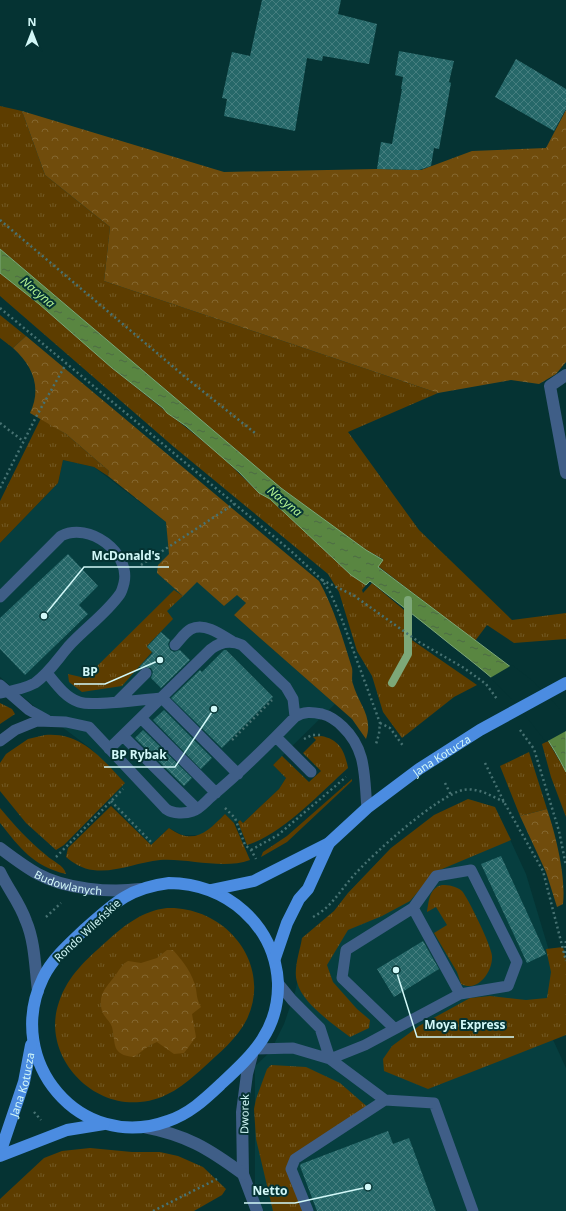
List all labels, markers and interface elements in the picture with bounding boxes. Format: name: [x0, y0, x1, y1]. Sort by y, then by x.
north arrow: [12, 12, 52, 52]
text: N: [28, 14, 36, 29]
water label: Nacyna: [17, 273, 59, 312]
water label: Nacyna: [264, 482, 306, 520]
callout: McDonald's: [84, 543, 169, 567]
text: McDonald's: [92, 547, 160, 564]
callout: BP: [74, 660, 105, 684]
text: BP: [82, 663, 98, 680]
street label: Jana Kotucza: [408, 731, 473, 780]
callout: BP Rybak: [104, 743, 175, 767]
text: BP Rybak: [111, 746, 167, 763]
street label: Budowlanych: [32, 866, 103, 898]
street label: Rondo Wileńskie: [51, 895, 123, 965]
callout: Moya Express: [417, 1013, 514, 1037]
text: Moya Express: [424, 1016, 506, 1033]
street label: Jana Kotucza: [5, 1051, 37, 1119]
street label: Dworek: [236, 1094, 252, 1134]
callout: Netto: [244, 1179, 295, 1203]
text: Netto: [253, 1182, 287, 1199]

